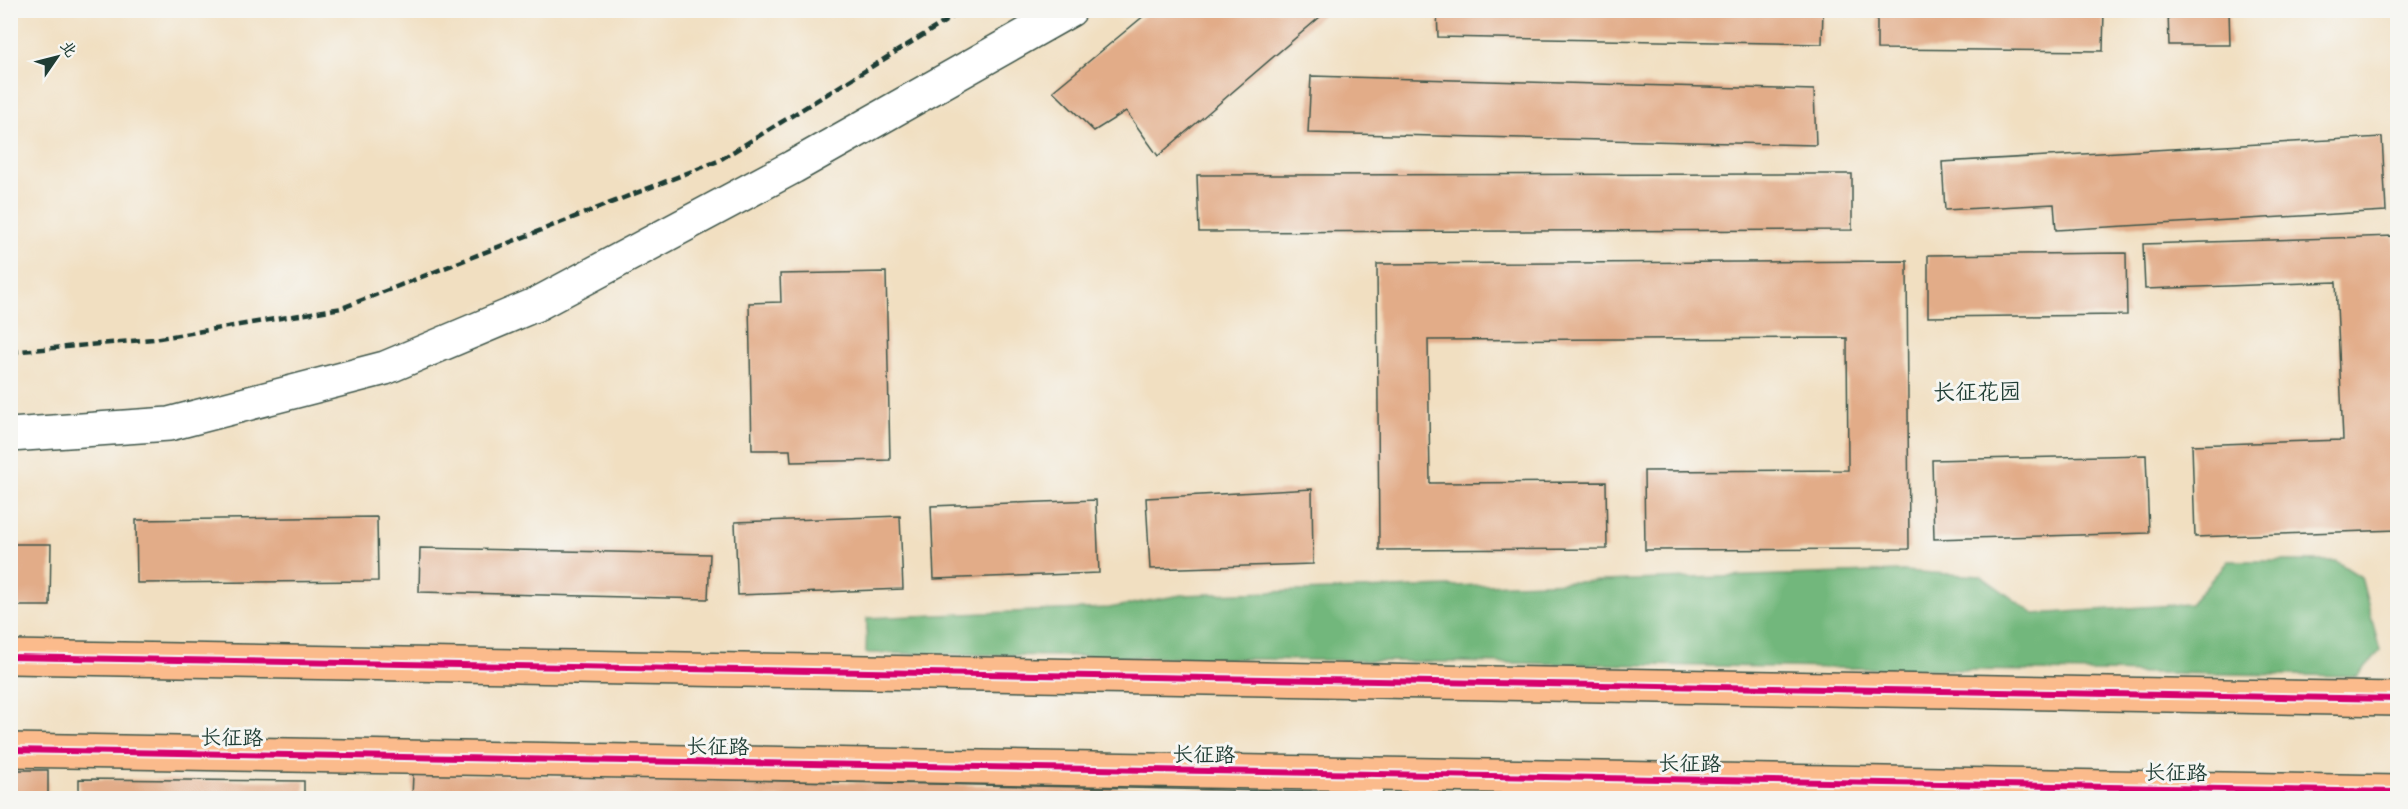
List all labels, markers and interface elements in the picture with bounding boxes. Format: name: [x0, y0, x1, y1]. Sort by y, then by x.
north arrow: [27, 27, 87, 87]
text: 北: [57, 37, 81, 61]
district label: 长征花园: [1933, 378, 2021, 405]
street label: 长征路: [200, 724, 264, 750]
street label: 长征路: [686, 733, 750, 759]
street label: 长征路: [1172, 741, 1236, 767]
street label: 长征路: [1658, 750, 1722, 776]
street label: 长征路: [2144, 759, 2208, 785]

